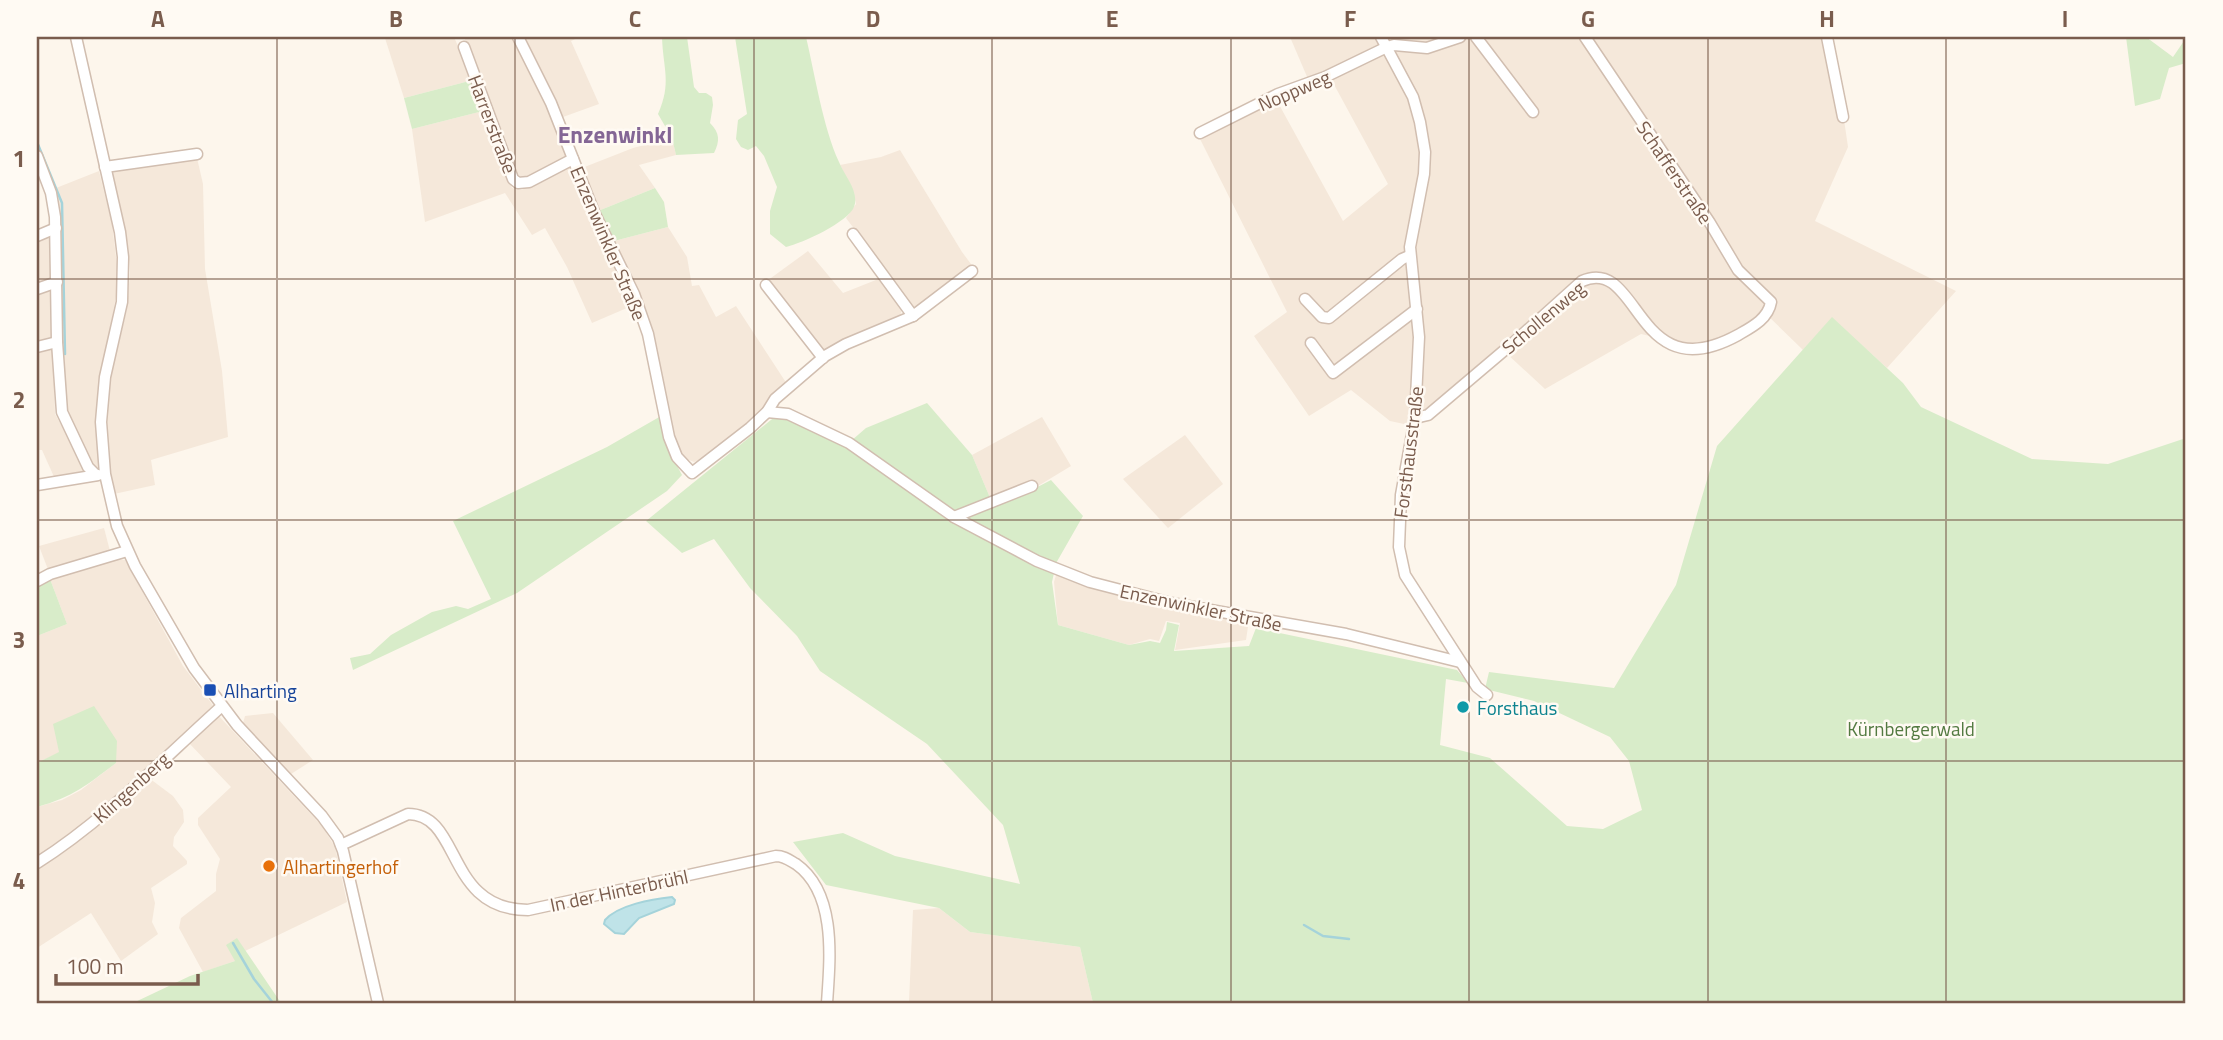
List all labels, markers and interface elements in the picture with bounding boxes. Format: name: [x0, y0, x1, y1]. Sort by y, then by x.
text: A: [151, 1, 165, 36]
text: B: [389, 1, 403, 36]
text: C: [629, 1, 641, 36]
text: D: [866, 1, 880, 36]
text: E: [1106, 1, 1118, 36]
text: F: [1344, 1, 1356, 36]
text: G: [1581, 1, 1595, 36]
text: H: [1819, 1, 1835, 36]
text: I: [2062, 1, 2068, 36]
street label: Noppweg: [1253, 62, 1335, 118]
street label: Harrerstraße: [461, 70, 525, 178]
street label: Schafferstraße: [1630, 115, 1720, 229]
district label: Enzenwinkl: [558, 117, 672, 152]
text: 1: [13, 141, 25, 176]
street label: Enzenwinkler Straße: [563, 161, 655, 325]
street label: Schollenweg: [1495, 273, 1591, 361]
text: 2: [13, 382, 25, 417]
street label: Forsthausstraße: [1386, 384, 1430, 520]
street label: Enzenwinkler Straße: [1117, 576, 1285, 638]
text: 3: [13, 622, 25, 657]
place label: Alharting: [224, 676, 297, 705]
marker: Alharting: [202, 682, 218, 698]
place label: Forsthaus: [1477, 693, 1558, 722]
marker: Forsthaus: [1455, 699, 1471, 715]
park label: Kürnbergerwald: [1847, 714, 1975, 743]
street label: Klingenberg: [86, 744, 176, 830]
place label: Alhartingerhof: [283, 852, 399, 881]
marker: Alhartingerhof: [261, 858, 277, 874]
street label: In der Hinterbrühl: [547, 861, 691, 919]
text: 4: [13, 863, 25, 898]
scale bar: [56, 942, 198, 986]
text: 100 m: [66, 950, 123, 982]

